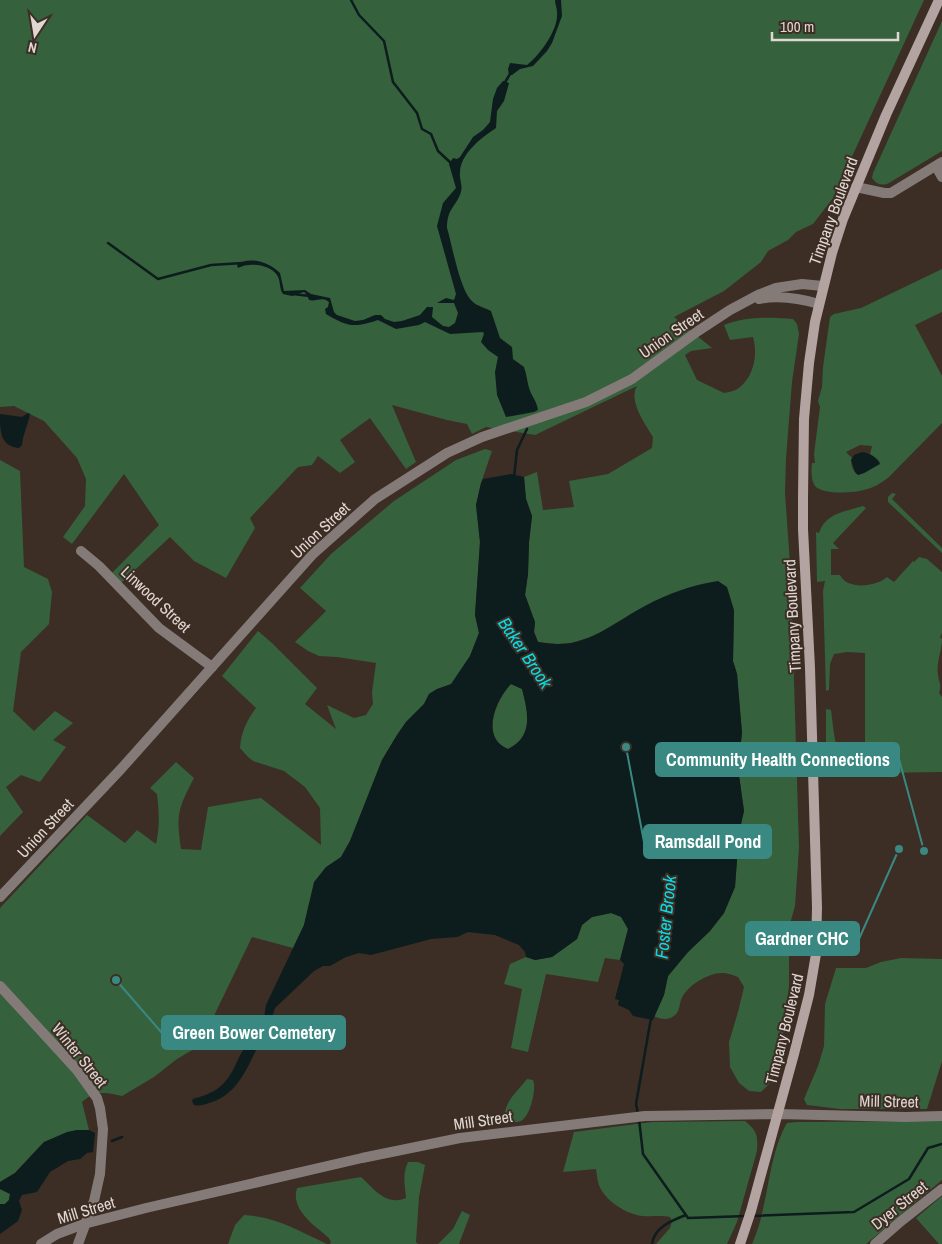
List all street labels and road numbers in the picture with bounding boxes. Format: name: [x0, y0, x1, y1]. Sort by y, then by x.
street label: Timpany Boulevard: [803, 154, 863, 268]
street label: Union Street: [635, 303, 708, 363]
street label: Union Street: [286, 497, 355, 563]
street label: Timpany Boulevard: [778, 559, 806, 673]
street label: Linwood Street: [116, 561, 196, 637]
street label: Union Street: [12, 793, 78, 862]
street label: Timpany Boulevard: [760, 971, 808, 1087]
street label: Winter Street: [47, 1018, 113, 1092]
street label: Mill Street: [859, 1089, 919, 1113]
street label: Mill Street: [452, 1105, 514, 1135]
street label: Dyer Street: [866, 1175, 932, 1234]
street label: Mill Street: [55, 1191, 118, 1229]

